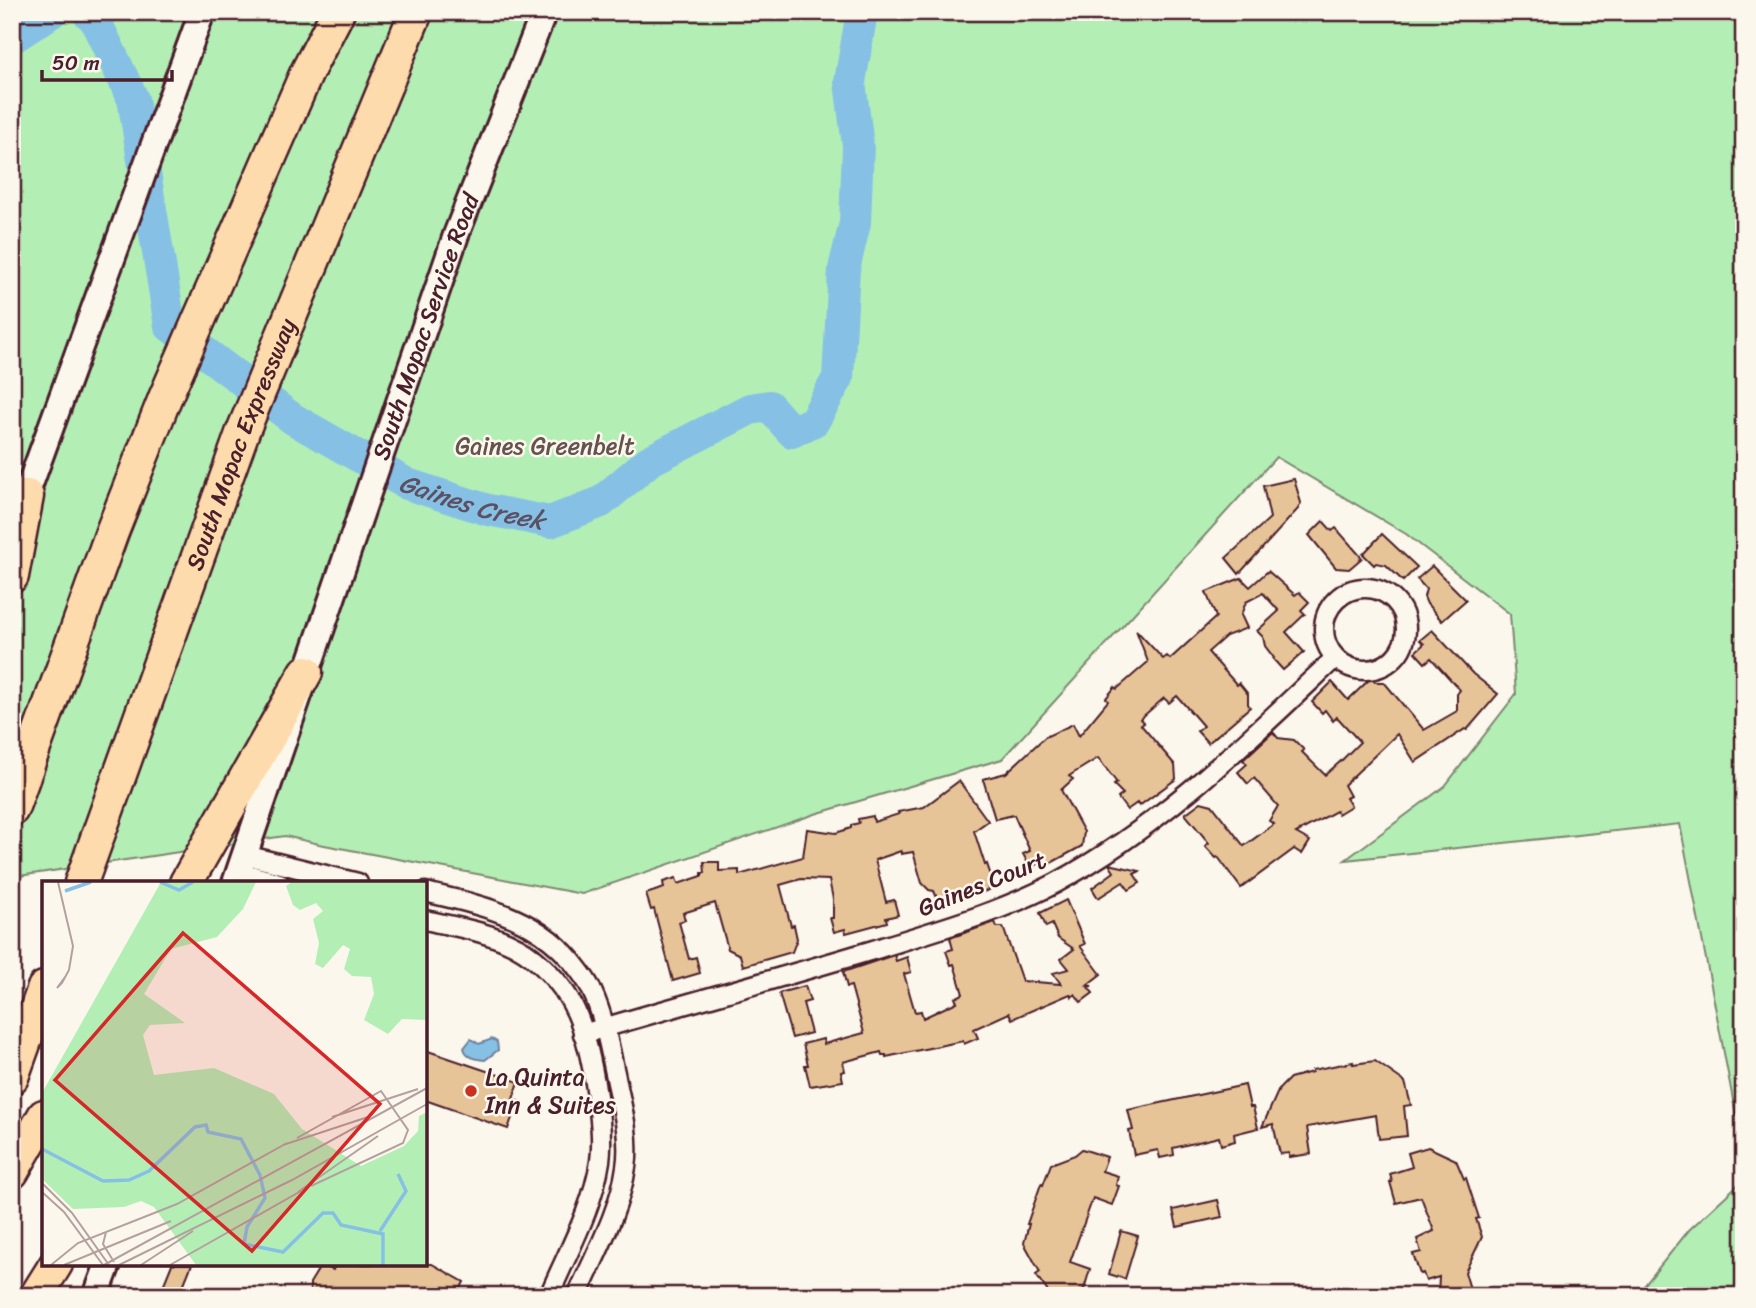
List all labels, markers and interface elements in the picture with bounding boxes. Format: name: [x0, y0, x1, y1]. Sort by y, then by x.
scale bar: [42, 38, 172, 82]
text: 50 m: [52, 44, 100, 82]
street label: South Mopac Service Road: [360, 186, 492, 466]
street label: South Mopac Expressway: [174, 311, 309, 576]
park label: Gaines Greenbelt: [455, 425, 635, 467]
water label: Gaines Creek: [393, 460, 551, 544]
street label: Gaines Court: [911, 839, 1053, 929]
inset map: [42, 881, 427, 1266]
place label: La Quinta Inn & Suites: [484, 1056, 616, 1126]
marker: La Quinta Inn & Suites: [463, 1083, 479, 1099]

